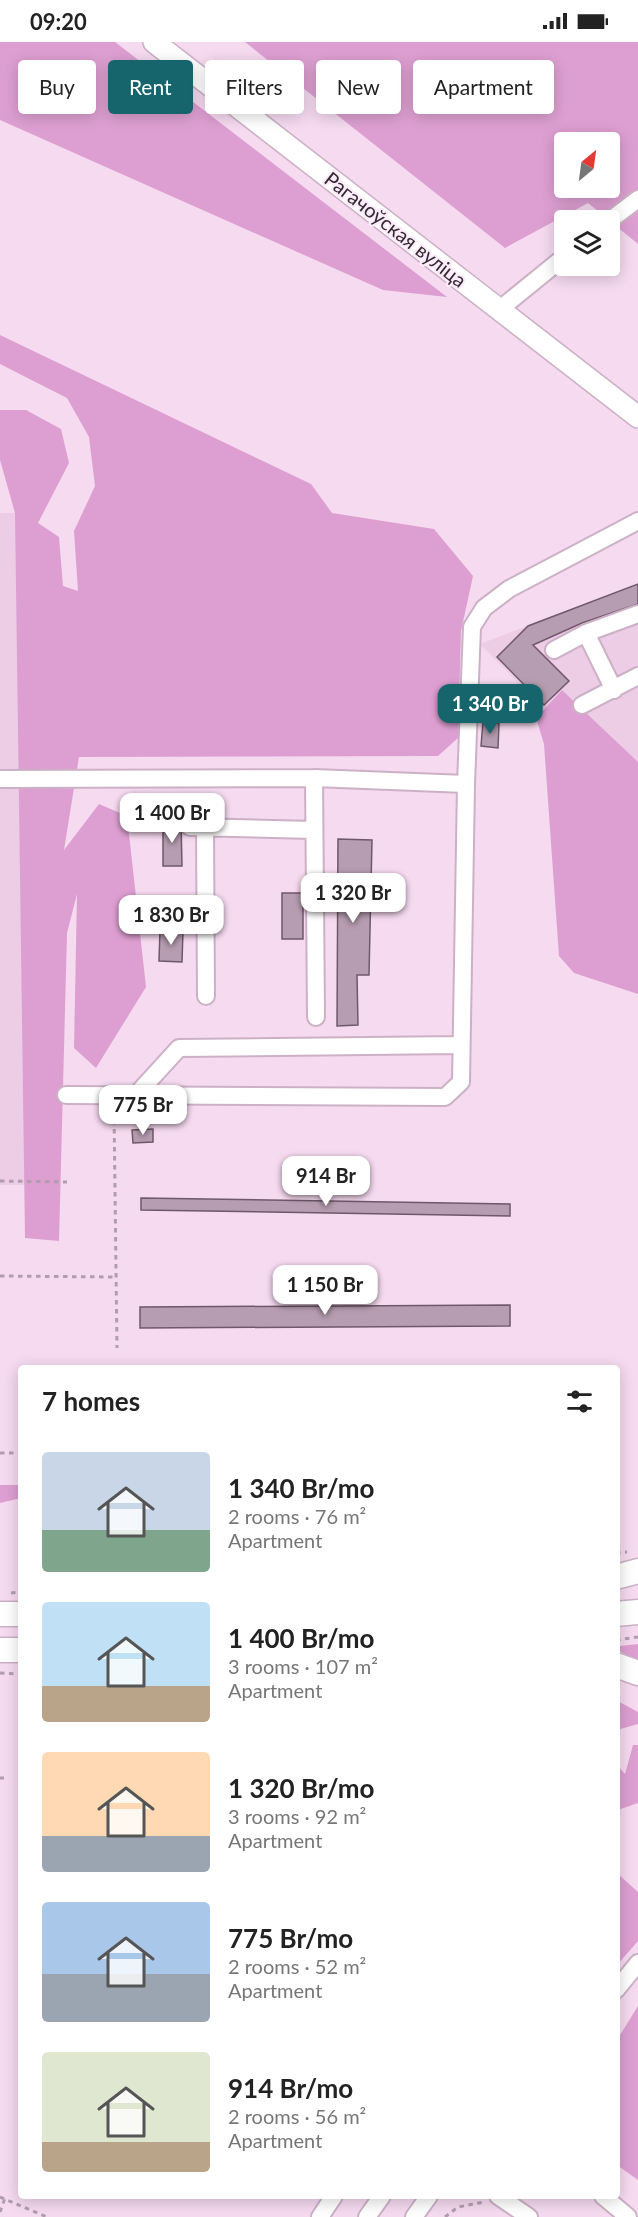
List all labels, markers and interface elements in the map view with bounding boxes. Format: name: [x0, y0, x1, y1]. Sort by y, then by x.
text: 09:20: [30, 8, 87, 35]
chip: Buy: [18, 60, 96, 114]
chip: Rent: [108, 60, 193, 114]
chip: Filters: [205, 60, 304, 114]
chip: New: [316, 60, 401, 114]
chip: Apartment: [413, 60, 554, 114]
north arrow: [554, 132, 620, 198]
map controls: [554, 132, 620, 276]
street label: Рагачоўская вуліца: [320, 166, 472, 292]
button: layers: [554, 210, 620, 276]
pin: 1 340 Br: [428, 684, 552, 735]
text: 1 340 Br: [452, 691, 528, 715]
pin: 1 400 Br: [110, 793, 234, 844]
text: 1 400 Br: [134, 800, 210, 824]
pin: 1 320 Br: [291, 873, 415, 924]
text: 1 320 Br: [315, 880, 391, 904]
pin: 1 830 Br: [109, 895, 233, 946]
text: 1 830 Br: [133, 902, 209, 926]
pin: 775 Br: [94, 1085, 192, 1136]
text: 775 Br: [113, 1092, 173, 1116]
pin: 914 Br: [277, 1156, 375, 1207]
text: 914 Br: [296, 1163, 356, 1187]
pin: 1 150 Br: [263, 1265, 387, 1316]
text: 1 150 Br: [287, 1272, 363, 1296]
text: 7 homes: [42, 1385, 140, 1417]
icon: filters: [563, 1385, 596, 1418]
text: 1 340 Br/mo: [228, 1472, 375, 1504]
icon: home: [90, 1476, 162, 1548]
text: 2 rooms · 76 m²: [228, 1504, 366, 1528]
text: Apartment: [228, 1528, 322, 1552]
text: 1 400 Br/mo: [228, 1622, 375, 1654]
icon: home: [90, 1626, 162, 1698]
text: 3 rooms · 107 m²: [228, 1654, 378, 1678]
text: Apartment: [228, 1678, 322, 1702]
text: 1 320 Br/mo: [228, 1772, 375, 1804]
icon: home: [90, 1776, 162, 1848]
text: 3 rooms · 92 m²: [228, 1804, 366, 1828]
text: Apartment: [228, 1828, 322, 1852]
text: 775 Br/mo: [228, 1922, 353, 1954]
icon: home: [90, 1926, 162, 1998]
text: 2 rooms · 52 m²: [228, 1954, 366, 1978]
text: Apartment: [228, 1978, 322, 2002]
text: 914 Br/mo: [228, 2072, 353, 2104]
icon: home: [90, 2076, 162, 2148]
text: 2 rooms · 56 m²: [228, 2104, 366, 2128]
text: Apartment: [228, 2128, 322, 2152]

